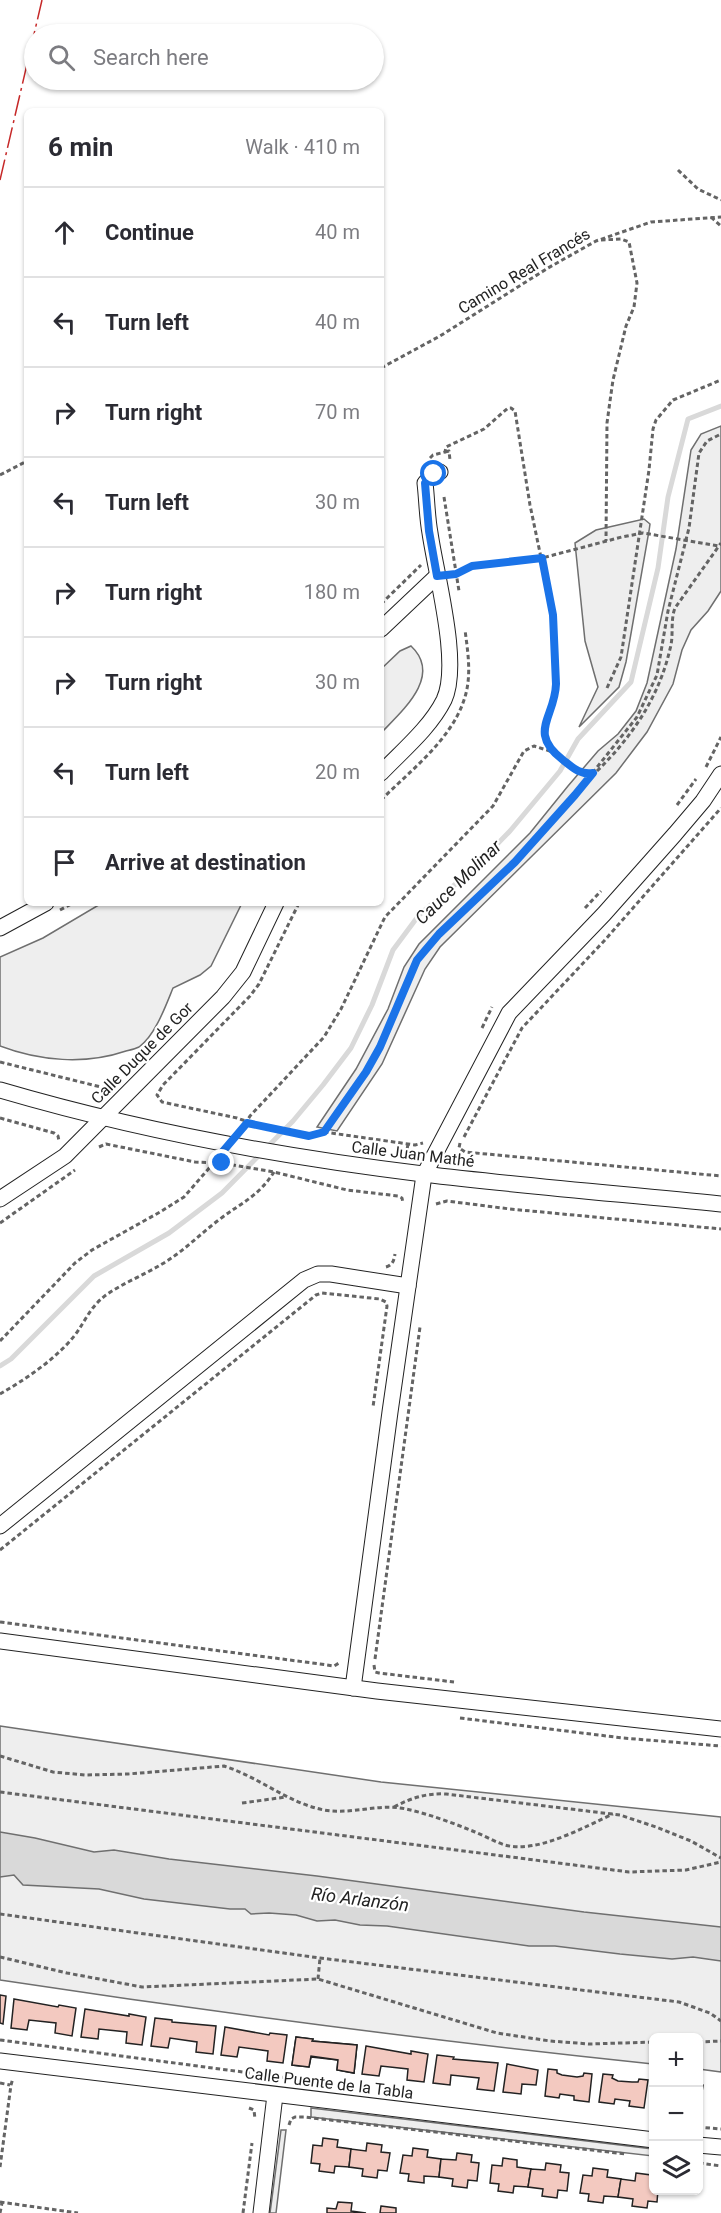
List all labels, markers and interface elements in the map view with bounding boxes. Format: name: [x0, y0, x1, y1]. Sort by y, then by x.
search box: [24, 24, 384, 90]
icon: search: [45, 41, 78, 74]
text: Search here: [93, 45, 209, 70]
text: 6 min: [48, 132, 113, 162]
text: Walk · 410 m: [245, 135, 360, 159]
icon: ahead: [48, 216, 81, 249]
text: Continue: [105, 220, 194, 245]
text: 40 m: [315, 220, 360, 244]
street label: Camino Real Francés: [455, 224, 593, 318]
icon: left: [48, 306, 81, 339]
text: Turn left: [105, 310, 189, 335]
text: 40 m: [315, 310, 360, 334]
icon: right: [48, 396, 81, 429]
text: Turn right: [105, 400, 202, 425]
text: 70 m: [315, 400, 360, 424]
route start: [420, 460, 446, 486]
icon: left: [48, 486, 81, 519]
text: Turn left: [105, 490, 189, 515]
text: 30 m: [315, 490, 360, 514]
icon: right: [48, 576, 81, 609]
text: Turn right: [105, 580, 202, 605]
text: 180 m: [304, 580, 360, 604]
icon: right: [48, 666, 81, 699]
text: Turn right: [105, 670, 202, 695]
text: 30 m: [315, 670, 360, 694]
icon: left: [48, 756, 81, 789]
text: Turn left: [105, 760, 189, 785]
text: 20 m: [315, 760, 360, 784]
water label: Cauce Molinar: [410, 835, 506, 928]
icon: arrive: [48, 846, 81, 879]
text: Arrive at destination: [105, 850, 306, 875]
street label: Calle Duque de Gor: [87, 998, 197, 1108]
street label: Calle Juan Mathé: [350, 1137, 476, 1171]
route end: [208, 1149, 234, 1175]
water label: Río Arlanzón: [310, 1883, 410, 1915]
map controls: [649, 2033, 703, 2195]
button: +: [649, 2033, 703, 2087]
street label: Calle Puente de la Tabla: [243, 2063, 415, 2103]
button: −: [649, 2087, 703, 2141]
button: layers: [649, 2141, 703, 2195]

